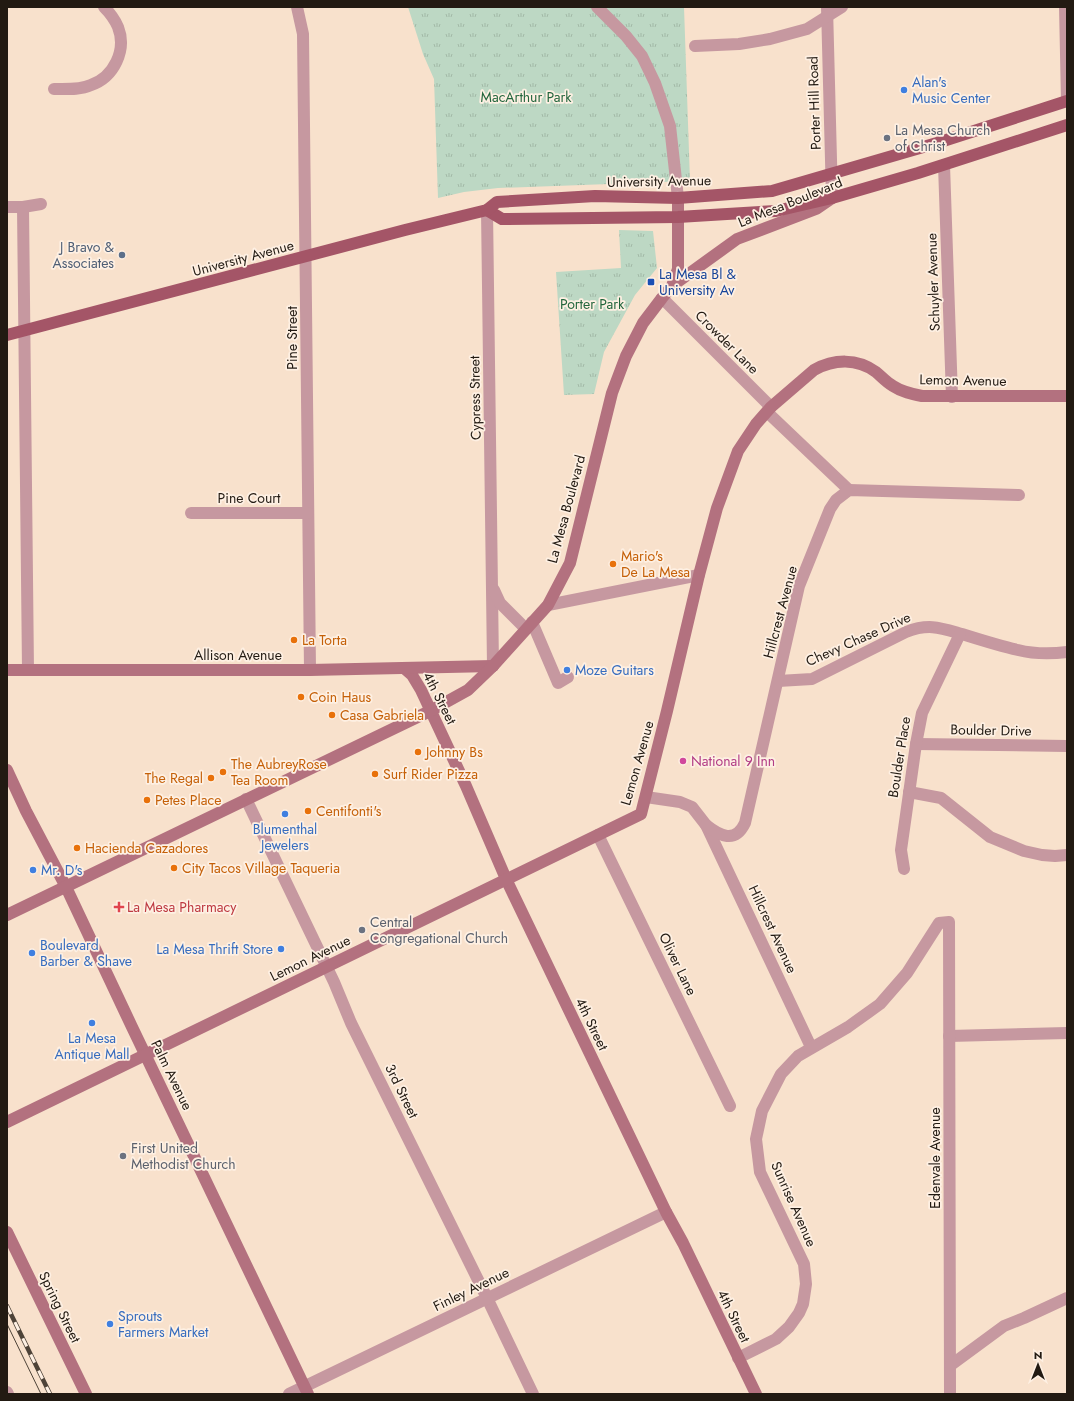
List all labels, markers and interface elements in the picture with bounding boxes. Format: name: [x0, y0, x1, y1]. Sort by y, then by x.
street label: Porter Hill Road: [802, 56, 826, 150]
place label: Alan's Music Center: [912, 72, 991, 108]
marker: Alan's Music Center: [899, 85, 909, 95]
park label: MacArthur Park: [481, 87, 572, 107]
place label: La Mesa Church of Christ: [895, 120, 990, 156]
marker: La Mesa Church of Christ: [882, 133, 892, 143]
street label: University Avenue: [607, 170, 711, 192]
street label: La Mesa Boulevard: [735, 172, 845, 232]
street label: Schuyler Avenue: [921, 233, 945, 331]
street label: University Avenue: [190, 235, 296, 281]
place label: J Bravo & Associates: [53, 237, 115, 273]
marker: J Bravo & Associates: [117, 250, 127, 260]
place label: La Mesa Bl & University Av: [659, 264, 737, 300]
marker: La Mesa Bl & University Av: [646, 277, 656, 287]
park label: Porter Park: [560, 294, 625, 314]
street label: Pine Street: [282, 306, 302, 370]
street label: Crowder Lane: [691, 306, 763, 378]
street label: Cypress Street: [464, 355, 486, 440]
street label: Lemon Avenue: [919, 369, 1007, 391]
street label: La Mesa Boulevard: [542, 453, 590, 565]
street label: Pine Court: [218, 488, 281, 508]
place label: Mario's De La Mesa: [621, 546, 690, 582]
marker: Mario's De La Mesa: [608, 559, 618, 569]
street label: Hillcrest Avenue: [758, 563, 802, 661]
street label: Chevy Chase Drive: [802, 607, 914, 671]
place label: La Torta: [302, 630, 347, 650]
marker: La Torta: [289, 635, 299, 645]
street label: Allison Avenue: [194, 645, 282, 665]
place label: Moze Guitars: [575, 660, 654, 680]
marker: Moze Guitars: [562, 665, 572, 675]
street label: 4th Street: [418, 668, 462, 728]
place label: Coin Haus: [309, 687, 372, 707]
marker: Coin Haus: [296, 692, 306, 702]
place label: Casa Gabriela: [340, 705, 424, 725]
marker: Casa Gabriela: [327, 710, 337, 720]
street label: Boulder Place: [883, 715, 915, 799]
street label: Lemon Avenue: [615, 718, 659, 808]
street label: Boulder Drive: [950, 719, 1032, 741]
place label: Johnny Bs: [424, 742, 483, 762]
marker: Johnny Bs: [413, 747, 423, 757]
place label: National 9 Inn: [691, 751, 775, 771]
place label: The AubreyRose Tea Room: [231, 754, 327, 790]
marker: National 9 Inn: [678, 756, 688, 766]
place label: Surf Rider Pizza: [383, 764, 478, 784]
marker: The AubreyRose Tea Room: [218, 767, 228, 777]
place label: The Regal: [145, 768, 203, 788]
marker: Surf Rider Pizza: [370, 769, 380, 779]
marker: The Regal: [206, 773, 216, 783]
place label: Petes Place: [155, 790, 221, 810]
marker: Petes Place: [142, 795, 152, 805]
place label: Centifonti's: [316, 801, 382, 821]
marker: Centifonti's: [303, 806, 313, 816]
marker: Blumenthal Jewelers: [280, 809, 290, 819]
place label: Blumenthal Jewelers: [253, 819, 317, 855]
place label: Hacienda Cazadores: [85, 838, 208, 858]
marker: Hacienda Cazadores: [72, 843, 82, 853]
place label: City Tacos Village Taqueria: [182, 858, 340, 878]
place label: Mr. D's: [41, 860, 83, 880]
marker: City Tacos Village Taqueria: [169, 863, 179, 873]
marker: Mr. D's: [28, 865, 38, 875]
street label: Hillcrest Avenue: [744, 882, 802, 976]
place label: La Mesa Pharmacy: [127, 897, 237, 917]
marker: La Mesa Pharmacy: [114, 902, 124, 912]
place label: Central Congregational Church: [370, 912, 508, 948]
marker: Central Congregational Church: [357, 925, 367, 935]
street label: Oliver Lane: [654, 929, 702, 999]
street label: Lemon Avenue: [266, 930, 354, 986]
place label: Boulevard Barber & Shave: [40, 935, 132, 971]
place label: La Mesa Thrift Store: [156, 939, 273, 959]
marker: La Mesa Thrift Store: [276, 944, 286, 954]
marker: Boulevard Barber & Shave: [27, 948, 37, 958]
street label: 4th Street: [571, 994, 614, 1054]
marker: La Mesa Antique Mall: [87, 1018, 97, 1028]
place label: La Mesa Antique Mall: [55, 1028, 129, 1064]
street label: Palm Avenue: [146, 1036, 198, 1114]
street label: 3rd Street: [380, 1061, 424, 1122]
street label: Edenvale Avenue: [925, 1107, 945, 1209]
place label: First United Methodist Church: [131, 1138, 236, 1174]
marker: First United Methodist Church: [118, 1151, 128, 1161]
street label: Sunrise Avenue: [766, 1158, 822, 1250]
street label: Finley Avenue: [430, 1262, 512, 1316]
street label: Spring Street: [34, 1268, 86, 1347]
street label: 4th Street: [713, 1286, 756, 1346]
place label: Sprouts Farmers Market: [118, 1306, 209, 1342]
marker: Sprouts Farmers Market: [105, 1319, 115, 1329]
north arrow: [1018, 1345, 1058, 1385]
text: N: [1034, 1347, 1042, 1363]

